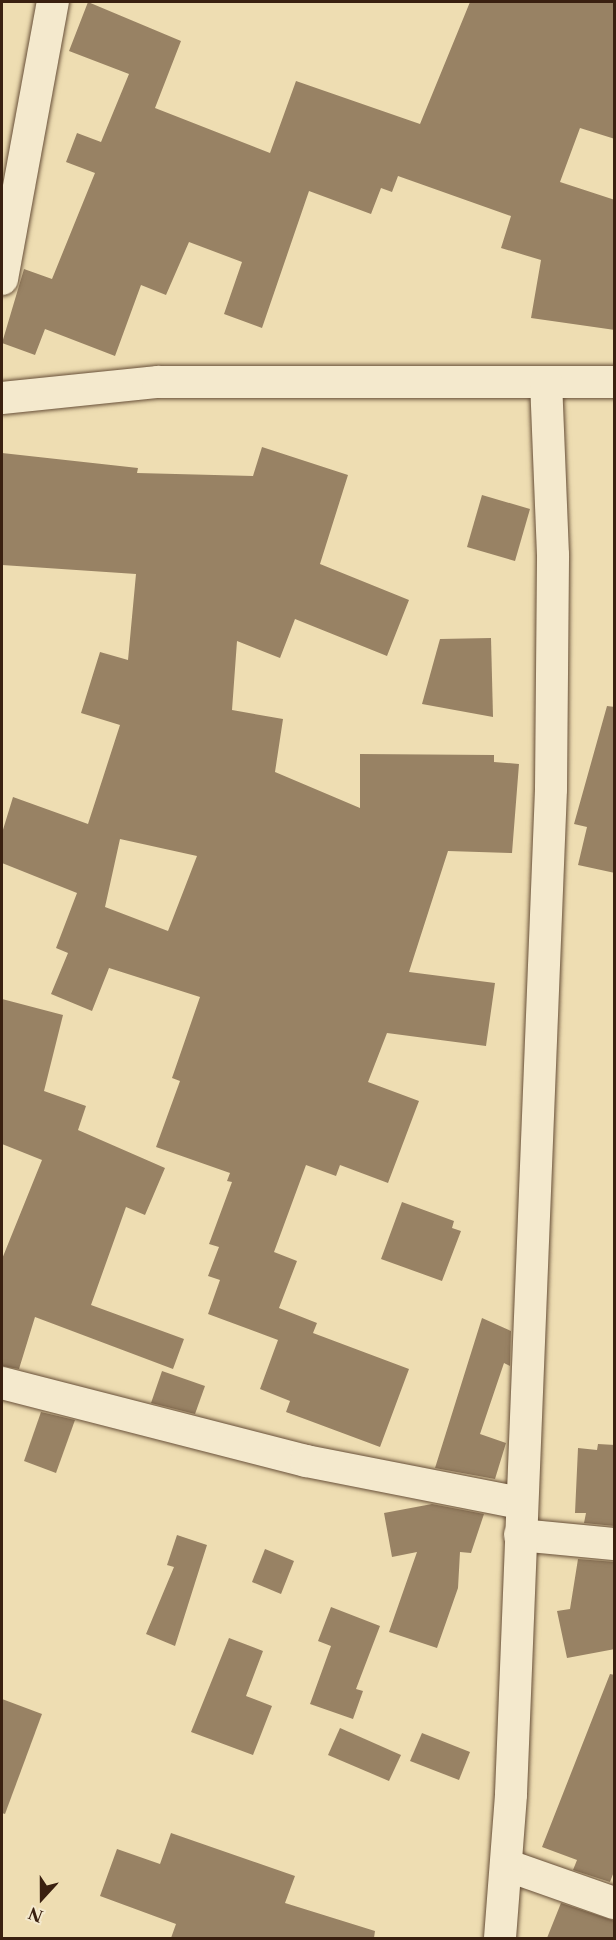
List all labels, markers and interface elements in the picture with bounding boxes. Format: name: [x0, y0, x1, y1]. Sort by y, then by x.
north arrow: [12, 1868, 72, 1928]
text: N: [25, 1903, 46, 1927]

